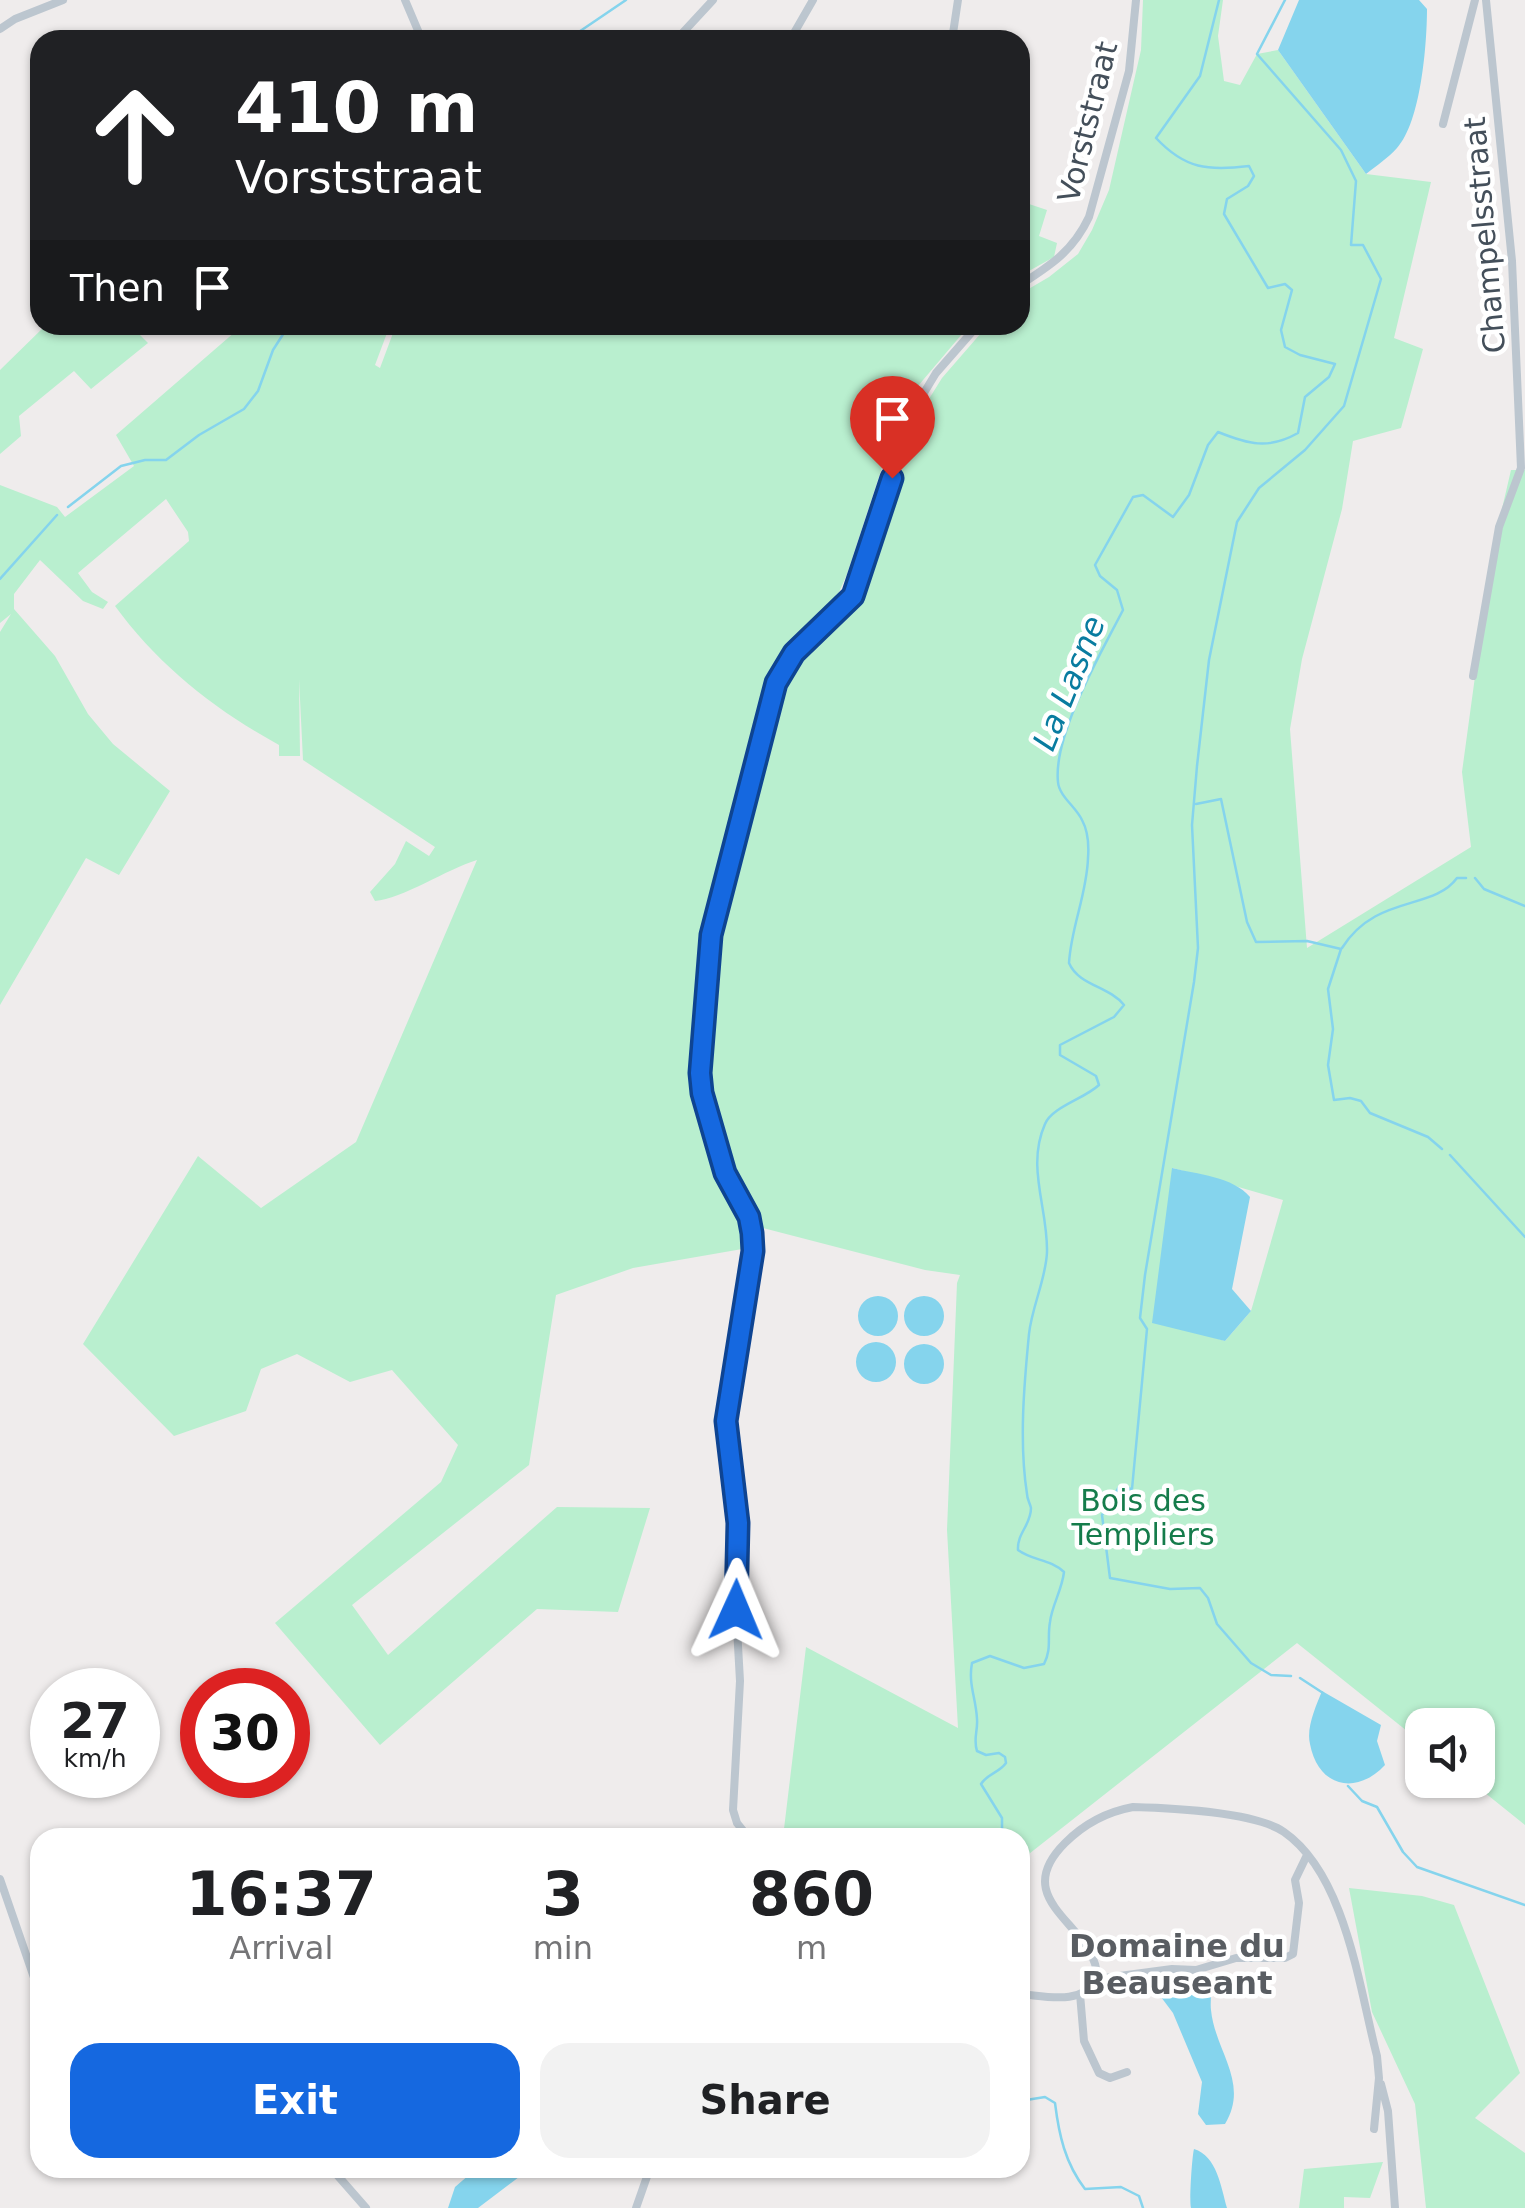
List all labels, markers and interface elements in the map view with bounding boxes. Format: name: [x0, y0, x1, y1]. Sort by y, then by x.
street label: Vorststraat: [1051, 38, 1124, 206]
text: 410 m: [235, 67, 478, 149]
icon: ahead: [70, 70, 200, 200]
street label: Champelsstraat: [1457, 115, 1512, 355]
text: Vorststraat: [235, 151, 482, 204]
icon: arrive: [185, 260, 240, 315]
text: Then: [70, 266, 165, 310]
pin: [850, 376, 935, 479]
icon: arrive: [865, 391, 920, 446]
water label: La Lasne: [1025, 610, 1113, 756]
park label: Bois des Templiers: [1070, 1483, 1215, 1552]
position arrow: [684, 1558, 788, 1662]
speed limit sign: 30: [180, 1668, 310, 1798]
text: 27: [60, 1692, 130, 1750]
map controls: [1405, 1708, 1495, 1798]
button: sound: [1405, 1708, 1495, 1798]
text: km/h: [63, 1744, 127, 1773]
text: 16:37: [186, 1859, 377, 1929]
text: 3: [542, 1859, 584, 1929]
text: 860: [749, 1859, 874, 1929]
district label: Domaine du Beauseant: [1069, 1927, 1285, 2002]
text: Arrival: [229, 1929, 333, 1967]
text: min: [533, 1929, 593, 1967]
text: m: [796, 1929, 827, 1967]
button: Exit: [70, 2043, 520, 2158]
button: Share: [540, 2043, 990, 2158]

